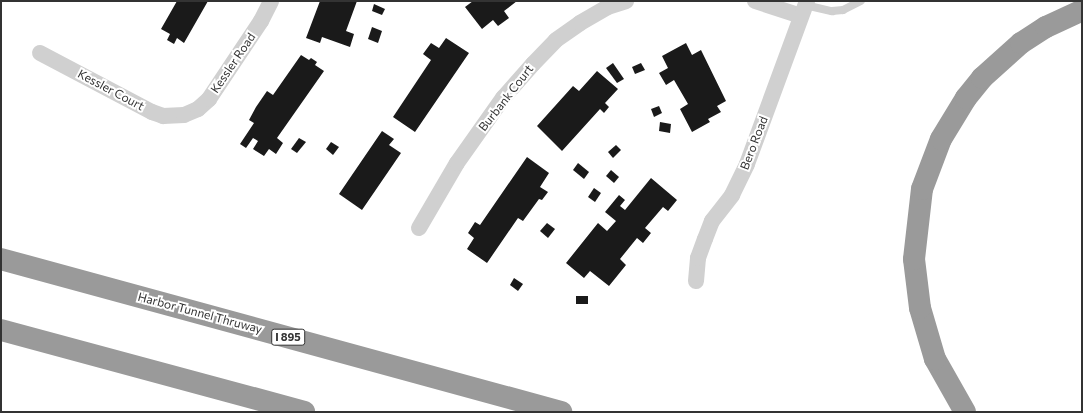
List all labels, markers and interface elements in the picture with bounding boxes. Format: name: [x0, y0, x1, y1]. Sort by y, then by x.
street label: Kessler Road: [208, 30, 258, 96]
street label: Burbank Court: [476, 62, 536, 134]
street label: Kessler Court: [75, 66, 147, 114]
street label: Bero Road: [737, 114, 771, 172]
street label: Harbor Tunnel Thruway: [136, 289, 264, 337]
road number: I 895: [271, 328, 305, 346]

